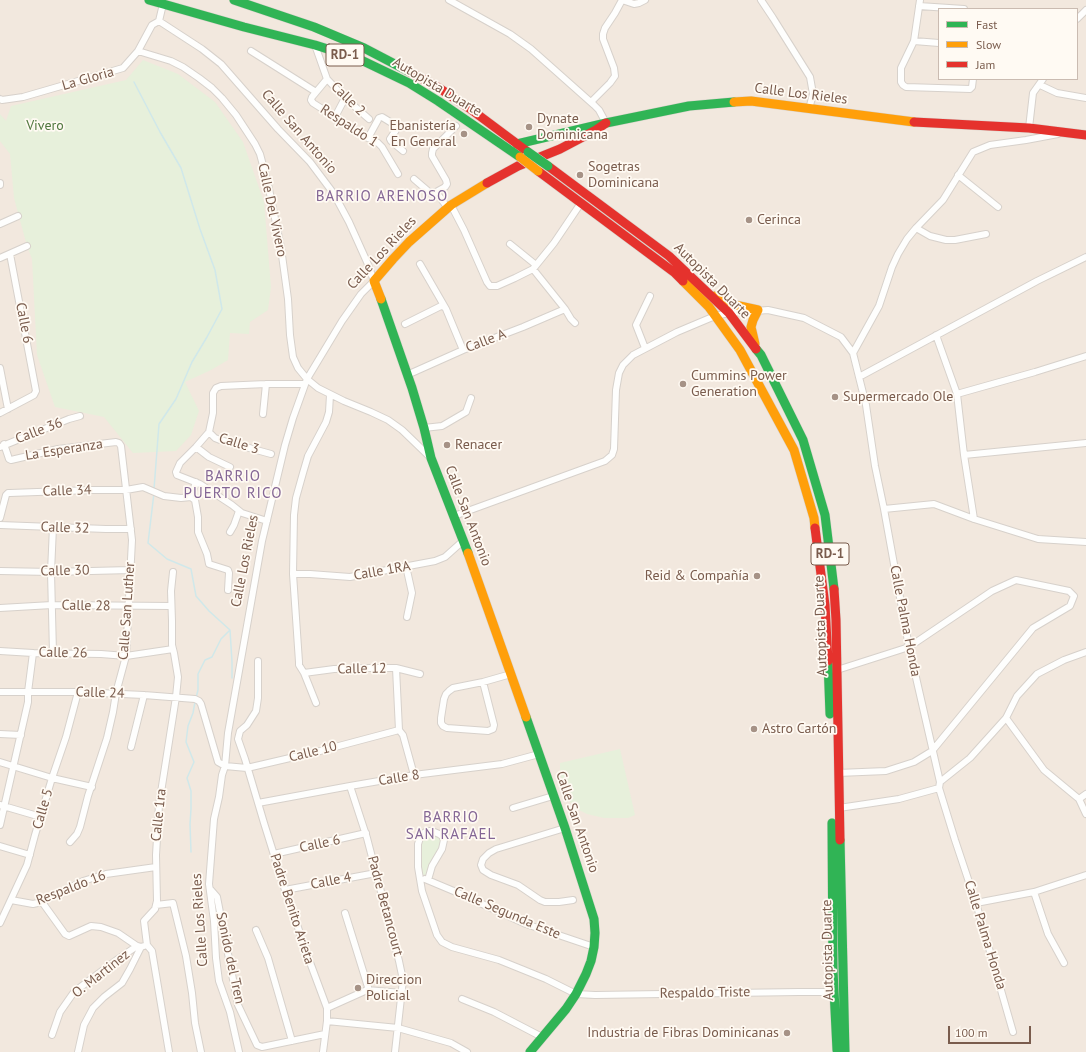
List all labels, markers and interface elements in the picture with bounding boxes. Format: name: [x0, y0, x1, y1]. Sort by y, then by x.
legend: [938, 8, 1078, 80]
text: Fast: [976, 17, 997, 32]
text: Slow: [976, 37, 1001, 52]
road number: RD-1: [326, 44, 364, 66]
street label: Autopista Duarte: [389, 54, 485, 120]
text: Jam: [976, 57, 995, 72]
street label: La Gloria: [60, 64, 116, 94]
street label: Calle 2: [327, 79, 369, 119]
street label: Calle Los Rieles: [754, 80, 848, 108]
street label: Calle San Antonio: [258, 86, 340, 178]
street label: Respaldo 1: [317, 101, 381, 151]
place label: Dynate Dominicana: [537, 111, 608, 144]
park label: Vivero: [26, 118, 64, 134]
place label: Ebanistería En General: [390, 118, 456, 150]
marker: Dynate Dominicana: [524, 122, 534, 132]
marker: Ebanistería En General: [459, 129, 469, 139]
place label: Sogetras Dominicana: [588, 159, 659, 192]
street label: Calle Del Vivero: [254, 162, 290, 258]
marker: Sogetras Dominicana: [575, 170, 585, 180]
district label: BARRIO ARENOSO: [316, 188, 448, 206]
place label: Cerinca: [757, 212, 801, 228]
street label: Calle Los Rieles: [344, 213, 420, 293]
marker: Cerinca: [744, 215, 754, 225]
street label: Autopista Duarte: [670, 239, 754, 323]
street label: Calle 6: [12, 301, 36, 345]
street label: Calle A: [463, 326, 509, 356]
place label: Cummins Power Generation: [691, 368, 787, 400]
marker: Cummins Power Generation: [678, 379, 688, 389]
place label: Supermercado Ole: [843, 389, 953, 405]
marker: Supermercado Ole: [830, 392, 840, 402]
street label: Calle 36: [13, 414, 65, 448]
street label: Calle 3: [217, 430, 261, 458]
street label: La Esperanza: [24, 436, 104, 464]
place label: Renacer: [455, 437, 502, 453]
marker: Renacer: [442, 440, 452, 450]
street label: Calle San Antonio: [441, 463, 495, 569]
district label: BARRIO PUERTO RICO: [184, 468, 282, 503]
street label: Calle 34: [42, 482, 92, 500]
street label: Calle Los Rieles: [228, 513, 262, 609]
street label: Calle 32: [40, 519, 90, 537]
road number: RD-1: [811, 543, 849, 565]
street label: Calle 1RA: [352, 558, 412, 584]
street label: Calle San Luther: [115, 561, 139, 661]
street label: Calle 30: [40, 562, 90, 580]
street label: Calle Palma Honda: [886, 564, 924, 678]
place label: Reid & Compañía: [645, 568, 749, 584]
marker: Reid & Compañía: [752, 571, 762, 581]
street label: Autopista Duarte: [811, 575, 831, 677]
street label: Calle 28: [61, 597, 111, 615]
street label: Calle 26: [38, 644, 88, 662]
street label: Calle 12: [337, 660, 387, 678]
street label: Calle 24: [75, 684, 125, 702]
place label: Astro Cartón: [762, 721, 836, 737]
marker: Astro Cartón: [749, 724, 759, 734]
street label: Calle 10: [287, 738, 339, 766]
street label: Calle 8: [377, 766, 421, 790]
street label: Calle San Antonio: [552, 769, 602, 875]
street label: Calle 5: [29, 787, 57, 831]
street label: Calle 1ra: [148, 788, 170, 842]
district label: BARRIO SAN RAFAEL: [406, 809, 496, 844]
street label: Calle 6: [298, 831, 342, 857]
street label: Padre Benito Arieta: [266, 852, 318, 966]
street label: Padre Betancourt: [364, 854, 406, 958]
street label: Respaldo 16: [34, 867, 108, 909]
street label: Calle 4: [309, 869, 353, 893]
street label: Calle Los Rieles: [188, 873, 212, 967]
street label: Calle Palma Honda: [960, 878, 1010, 992]
street label: Calle Segunda Este: [451, 883, 563, 943]
street label: Autopista Duarte: [819, 899, 837, 1001]
street label: Sonido del Tren: [212, 911, 248, 1005]
street label: O. Martinez: [69, 946, 133, 1002]
place label: Direccion Policial: [366, 972, 422, 1004]
marker: Direccion Policial: [353, 983, 363, 993]
street label: Respaldo Triste: [660, 984, 750, 1002]
scale bar: [950, 1018, 1033, 1044]
place label: Industria de Fibras Dominicanas: [587, 1025, 779, 1041]
text: 100 m: [955, 1025, 988, 1040]
marker: Industria de Fibras Dominicanas: [782, 1028, 792, 1038]

